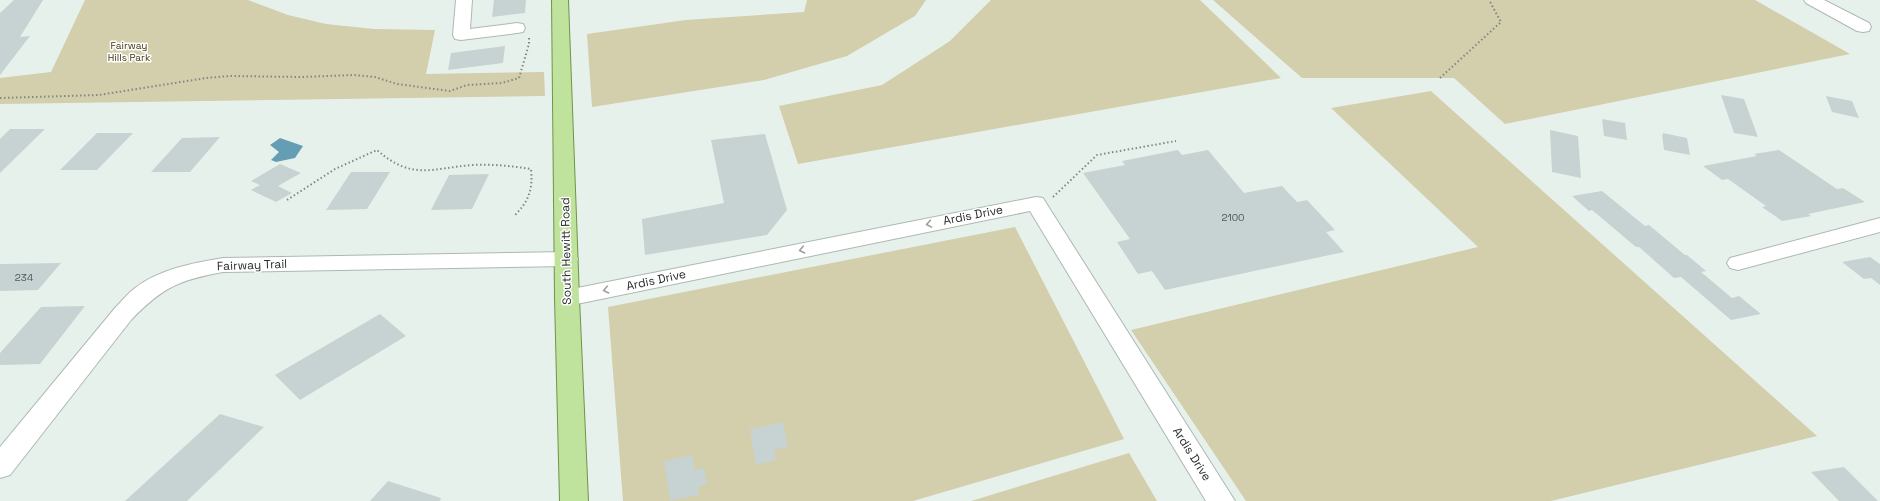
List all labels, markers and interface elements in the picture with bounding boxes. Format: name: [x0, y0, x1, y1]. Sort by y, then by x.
park label: Fairway Hills Park: [108, 39, 151, 64]
street label: South Hewitt Road: [557, 197, 575, 305]
street label: Ardis Drive: [942, 201, 1004, 229]
house number: 2100: [1221, 211, 1245, 224]
one-way arrow: [926, 219, 932, 227]
one-way arrow: [799, 245, 805, 253]
street label: Fairway Trail: [217, 256, 287, 274]
street label: Ardis Drive: [625, 266, 687, 294]
house number: 234: [15, 271, 33, 284]
one-way arrow: [603, 286, 609, 294]
street label: Ardis Drive: [1169, 424, 1215, 484]

